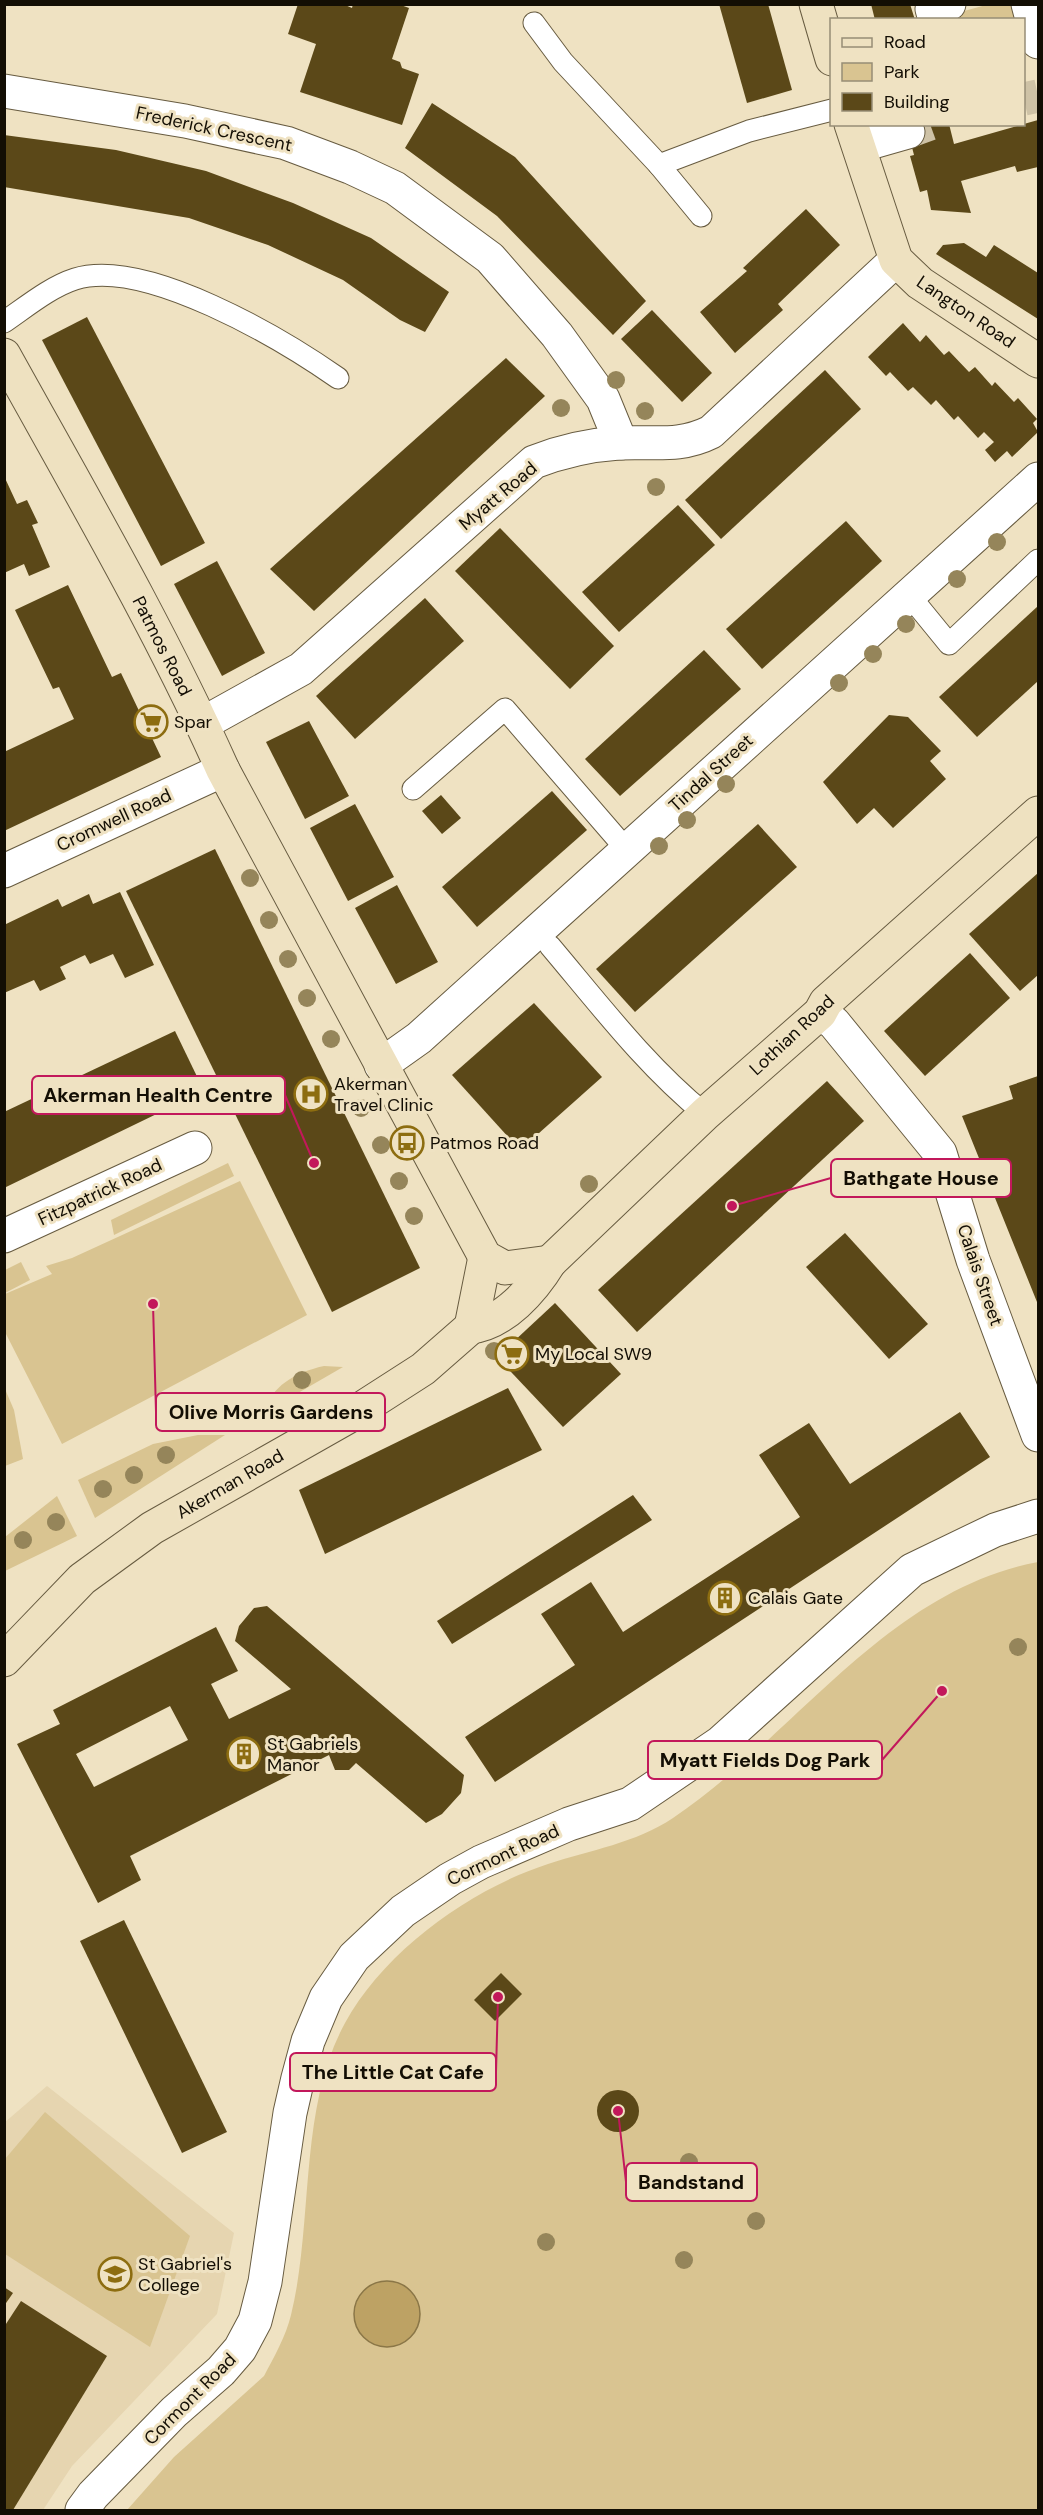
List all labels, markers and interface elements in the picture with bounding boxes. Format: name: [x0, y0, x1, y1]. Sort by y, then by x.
legend: [830, 18, 1025, 126]
text: Road: [884, 30, 926, 54]
text: Park: [884, 60, 920, 84]
text: Building: [884, 90, 949, 114]
street label: Frederick Crescent: [134, 101, 294, 157]
street label: Langton Road: [912, 270, 1020, 354]
street label: Myatt Road: [454, 456, 542, 536]
street label: Patmos Road: [127, 592, 197, 700]
supermarket icon: Spar: [133, 704, 169, 740]
place label: Spar: [174, 710, 212, 734]
street label: Tindal Street: [664, 729, 758, 817]
street label: Cromwell Road: [53, 783, 175, 857]
street label: Lothian Road: [744, 989, 840, 1081]
place label: Akerman Travel Clinic: [334, 1072, 433, 1117]
callout: Akerman Health Centre: [32, 1076, 285, 1114]
hospital icon: Akerman Travel Clinic: [293, 1076, 329, 1112]
text: Akerman Health Centre: [43, 1082, 273, 1108]
bus stop icon: Patmos Road: [389, 1125, 425, 1161]
place label: Patmos Road: [430, 1131, 539, 1155]
street label: Fitzpatrick Road: [34, 1153, 166, 1231]
callout: Bathgate House: [831, 1159, 1011, 1197]
text: Bathgate House: [843, 1165, 999, 1191]
street label: Calais Street: [951, 1221, 1009, 1329]
supermarket icon: My Local SW9: [494, 1336, 530, 1372]
place label: My Local SW9: [535, 1342, 652, 1366]
callout: Olive Morris Gardens: [156, 1393, 385, 1431]
text: Olive Morris Gardens: [169, 1399, 373, 1425]
street label: Akerman Road: [172, 1444, 288, 1524]
building icon: Calais Gate: [707, 1580, 743, 1616]
place label: Calais Gate: [748, 1586, 843, 1610]
place label: St Gabriels Manor: [267, 1732, 358, 1777]
building icon: St Gabriels Manor: [226, 1736, 262, 1772]
callout: Myatt Fields Dog Park: [648, 1741, 882, 1779]
text: Myatt Fields Dog Park: [660, 1747, 871, 1773]
street label: Cormont Road: [443, 1819, 563, 1891]
callout: The Little Cat Cafe: [290, 2053, 496, 2091]
text: The Little Cat Cafe: [302, 2059, 484, 2085]
callout: Bandstand: [626, 2163, 757, 2201]
text: Bandstand: [638, 2169, 744, 2195]
place label: St Gabriel's College: [138, 2252, 232, 2297]
school or university icon: St Gabriel's College: [97, 2256, 133, 2292]
street label: Cormont Road: [139, 2348, 241, 2450]

